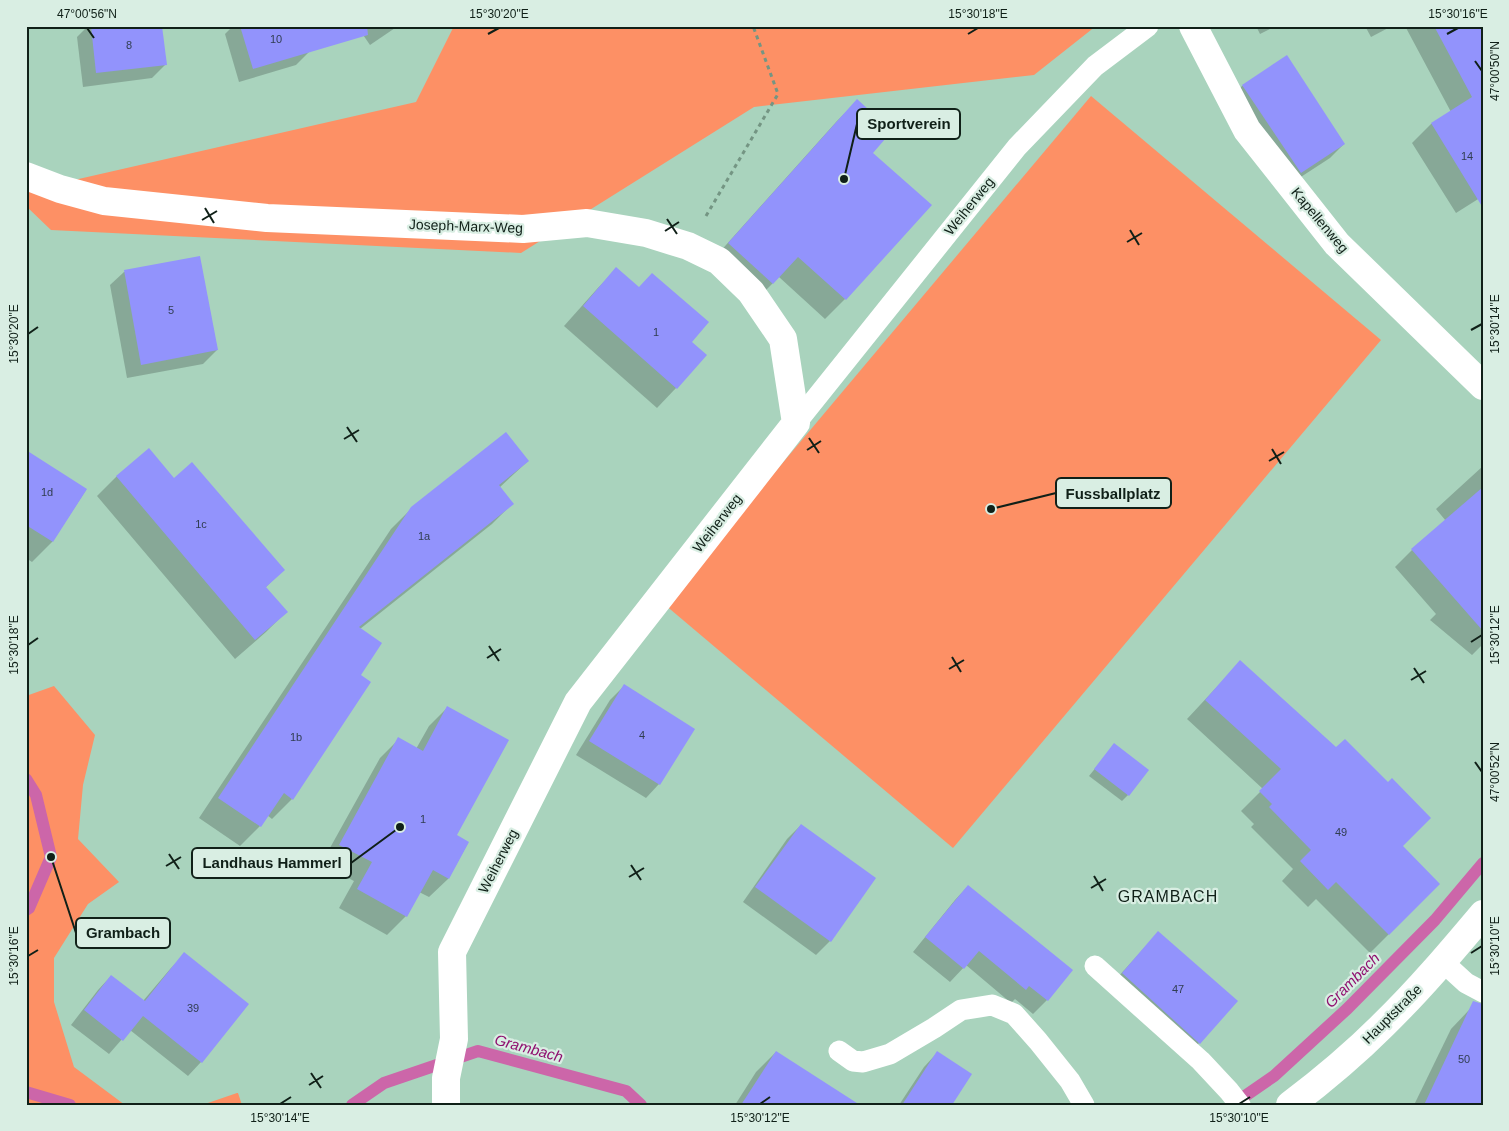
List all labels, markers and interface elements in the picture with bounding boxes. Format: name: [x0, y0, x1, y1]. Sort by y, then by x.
text: 47°00'56"N: [57, 7, 117, 21]
text: 15°30'20"E: [469, 7, 529, 21]
text: 15°30'18"E: [948, 7, 1008, 21]
text: 15°30'16"E: [1428, 7, 1488, 21]
house number: 10: [270, 33, 282, 45]
house number: 8: [126, 39, 132, 51]
text: 47°00'50"N: [1488, 41, 1502, 101]
callout: Sportverein: [857, 109, 960, 139]
text: Sportverein: [867, 115, 951, 132]
house number: 14: [1461, 150, 1473, 162]
street label: Weiherweg: [941, 174, 997, 238]
street label: Kapellenweg: [1288, 184, 1352, 256]
street label: Joseph-Marx-Weg: [409, 216, 523, 236]
text: 15°30'14"E: [1488, 294, 1502, 354]
text: 15°30'20"E: [7, 304, 21, 364]
house number: 5: [168, 304, 174, 316]
house number: 1: [653, 326, 659, 338]
callout: Fussballplatz: [1056, 478, 1171, 508]
text: Fussballplatz: [1065, 485, 1161, 502]
house number: 1d: [41, 486, 53, 498]
street label: Weiherweg: [689, 491, 745, 555]
house number: 1c: [195, 518, 207, 530]
house number: 1a: [418, 530, 431, 542]
text: 15°30'12"E: [1488, 605, 1502, 665]
text: 15°30'18"E: [7, 615, 21, 675]
house number: 4: [639, 729, 645, 741]
house number: 1b: [290, 731, 302, 743]
text: 47°00'52"N: [1488, 742, 1502, 802]
house number: 1: [420, 813, 426, 825]
street label: Weiherweg: [475, 826, 521, 896]
house number: 49: [1335, 826, 1347, 838]
callout: Landhaus Hammerl: [192, 848, 351, 878]
text: Landhaus Hammerl: [202, 854, 342, 871]
district label: GRAMBACH: [1118, 888, 1218, 905]
text: 15°30'10"E: [1488, 916, 1502, 976]
callout: Grambach: [76, 918, 170, 948]
text: Grambach: [86, 924, 160, 941]
text: 15°30'16"E: [7, 926, 21, 986]
water label: Grambach: [1321, 949, 1383, 1011]
street label: Hauptstraße: [1359, 981, 1425, 1047]
house number: 47: [1172, 983, 1184, 995]
house number: 39: [187, 1002, 199, 1014]
water label: Grambach: [493, 1031, 565, 1065]
house number: 50: [1458, 1053, 1470, 1065]
text: 15°30'14"E: [250, 1111, 310, 1125]
text: 15°30'12"E: [730, 1111, 790, 1125]
text: 15°30'10"E: [1209, 1111, 1269, 1125]

